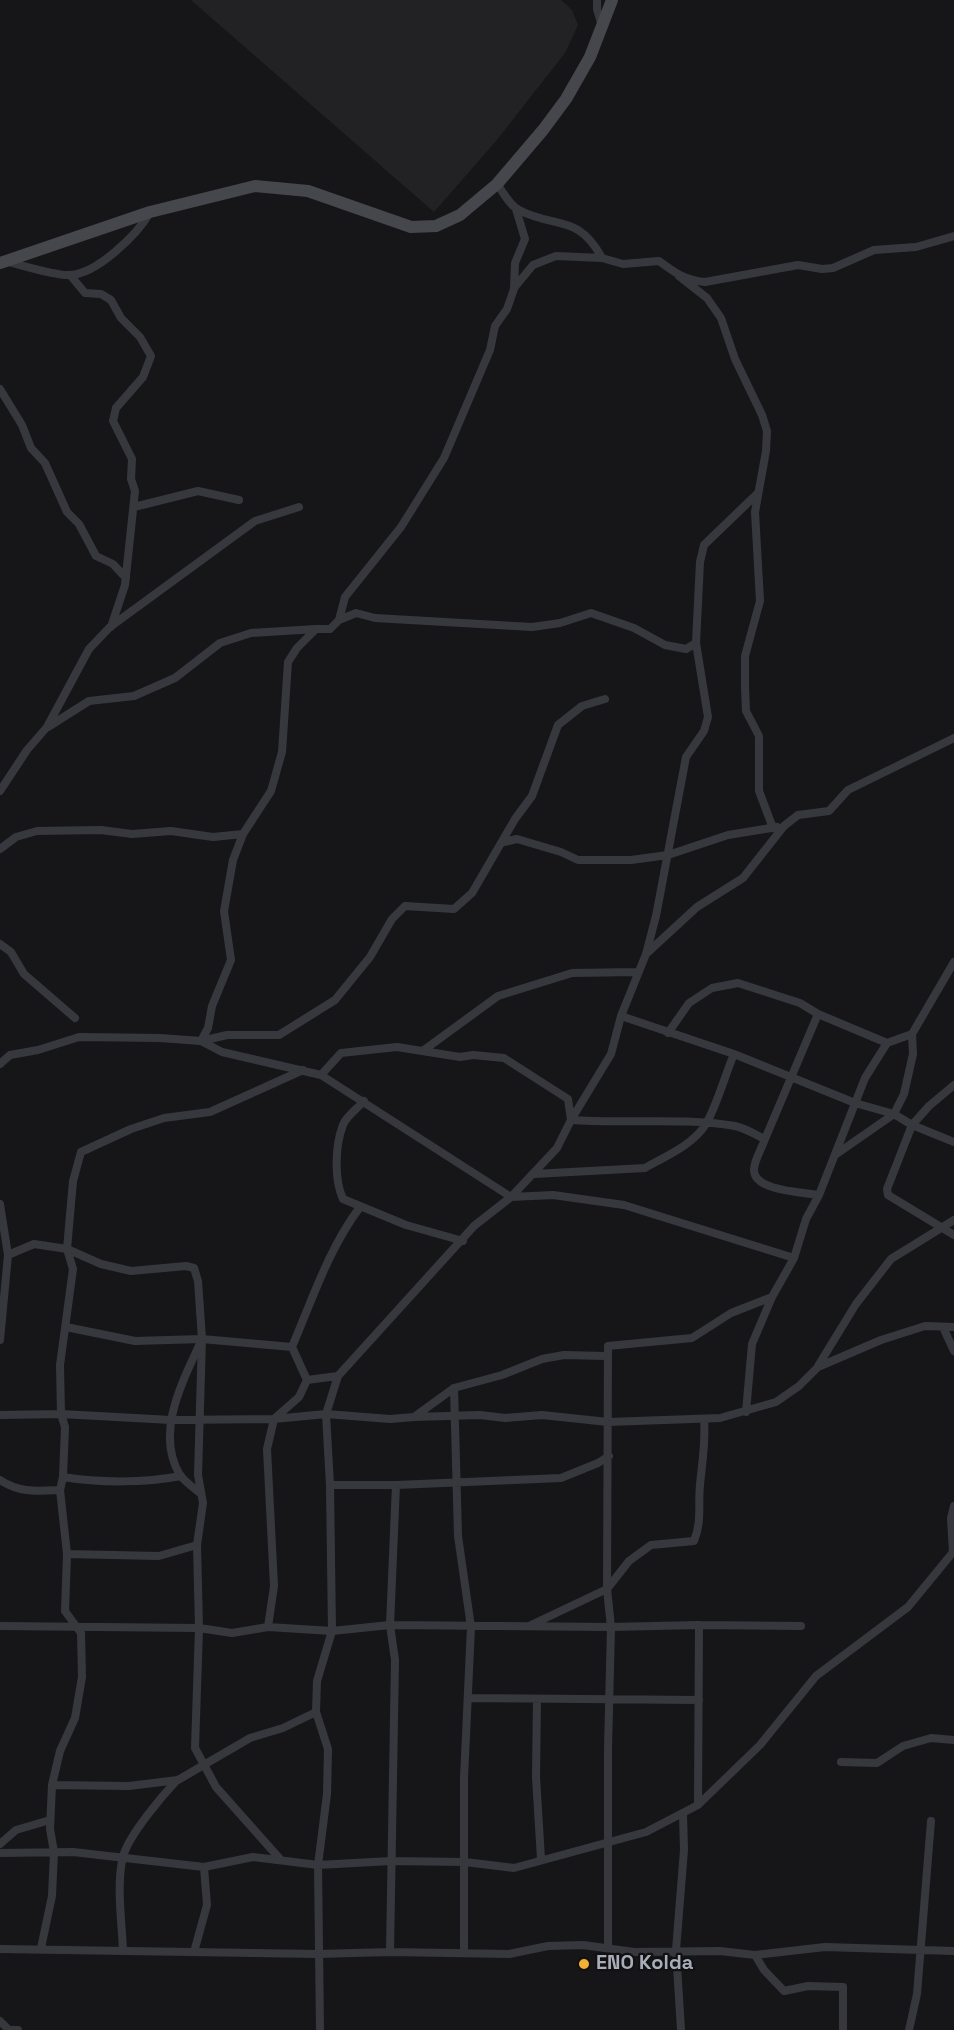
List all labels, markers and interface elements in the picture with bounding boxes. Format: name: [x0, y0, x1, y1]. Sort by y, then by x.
place label: ENO Kolda: [596, 1952, 693, 1976]
marker: ENO Kolda: [577, 1957, 591, 1971]

